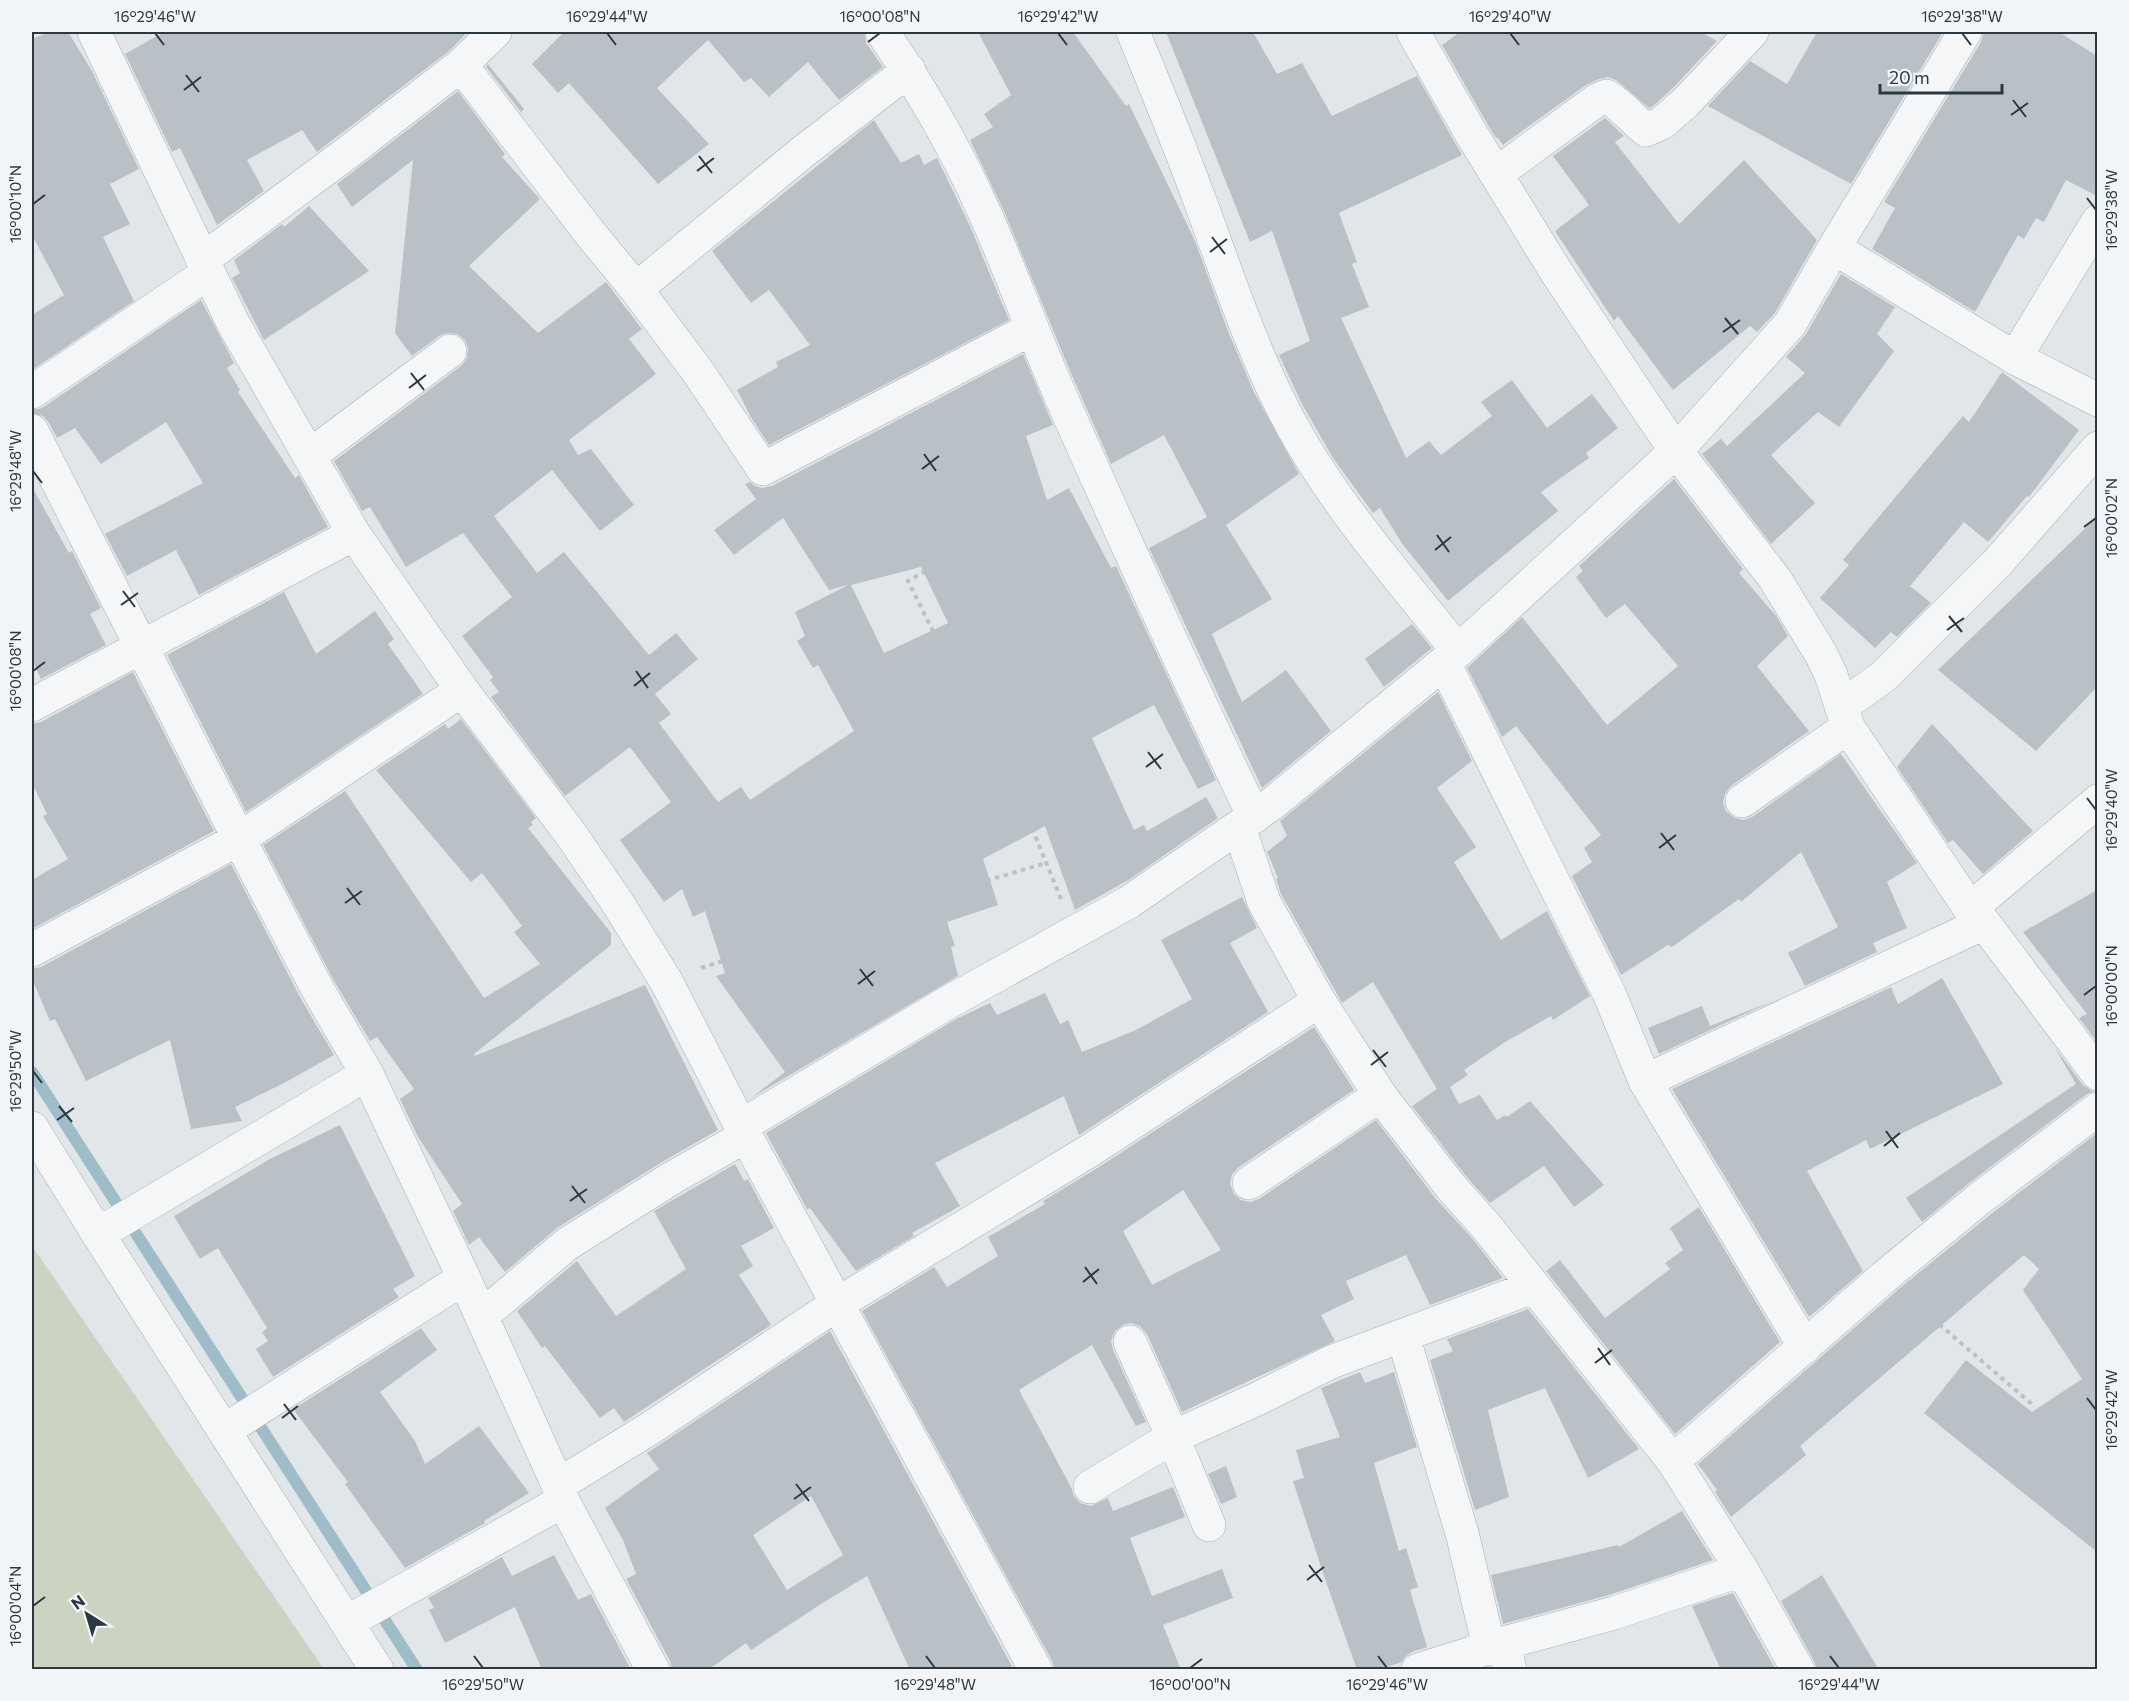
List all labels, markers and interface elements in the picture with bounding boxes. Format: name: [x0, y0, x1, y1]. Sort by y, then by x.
text: 16°29'46"W: [114, 7, 196, 25]
text: 16°29'44"W: [566, 7, 648, 25]
text: 16°00'08"N: [840, 7, 920, 25]
text: 16°29'42"W: [1018, 7, 1098, 25]
text: 16°29'40"W: [1469, 7, 1551, 25]
text: 16°29'38"W: [1921, 7, 2003, 25]
scale bar: [1880, 57, 2002, 95]
text: 20 m: [1889, 66, 1930, 88]
text: 16°00'10"N: [6, 165, 24, 243]
text: 16°29'38"W: [2102, 169, 2120, 251]
text: 16°29'48"W: [6, 430, 24, 512]
text: 16°00'02"N: [2102, 478, 2120, 558]
text: 16°00'08"N: [6, 631, 24, 711]
text: 16°29'40"W: [2102, 769, 2120, 851]
text: 16°00'00"N: [2102, 945, 2120, 1027]
text: 16°29'50"W: [6, 1030, 24, 1112]
text: 16°29'42"W: [2102, 1370, 2120, 1450]
text: 16°00'04"N: [6, 1566, 24, 1646]
north arrow: [57, 1584, 117, 1644]
text: N: [67, 1590, 88, 1613]
text: 16°29'50"W: [442, 1675, 524, 1693]
text: 16°29'48"W: [894, 1675, 976, 1693]
text: 16°00'00"N: [1149, 1675, 1231, 1693]
text: 16°29'46"W: [1346, 1675, 1428, 1693]
text: 16°29'44"W: [1798, 1675, 1880, 1693]

